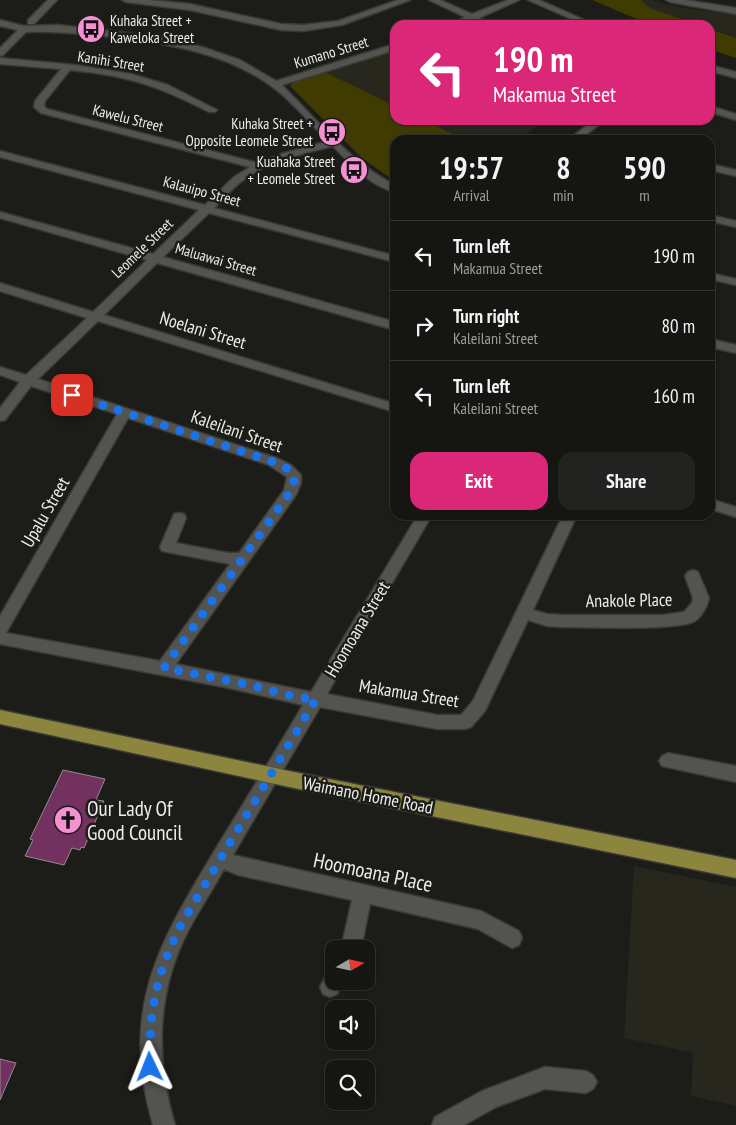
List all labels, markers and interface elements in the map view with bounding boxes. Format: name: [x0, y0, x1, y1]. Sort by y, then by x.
place label: Kuhaka Street + Kaweloka Street: [110, 11, 194, 47]
bus stop icon: Kuhaka Street + Kaweloka Street: [76, 14, 106, 44]
street label: Kumano Street: [292, 32, 370, 72]
text: 190 m: [493, 36, 574, 82]
icon: left: [410, 40, 475, 105]
street label: Kanihi Street: [76, 46, 146, 76]
text: Makamua Street: [493, 80, 616, 108]
street label: Kawelu Street: [91, 100, 165, 136]
place label: Kuhaka Street + Opposite Leomele Street: [186, 114, 313, 150]
bus stop icon: Kuhaka Street + Opposite Leomele Street: [317, 117, 347, 147]
text: 19:57: [439, 148, 504, 187]
text: 8: [556, 148, 571, 187]
text: 590: [623, 148, 666, 187]
place label: Kuahaka Street + Leomele Street: [248, 152, 335, 188]
bus stop icon: Kuahaka Street + Leomele Street: [339, 155, 369, 185]
street label: Kalauipo Street: [161, 172, 243, 210]
text: Arrival: [453, 185, 490, 205]
text: min: [553, 185, 574, 205]
text: m: [639, 185, 650, 205]
street label: Leomele Street: [107, 214, 177, 282]
text: Turn left: [453, 234, 510, 258]
street label: Maluawai Street: [173, 238, 259, 280]
icon: left: [410, 242, 438, 270]
text: 190 m: [653, 244, 695, 268]
text: Makamua Street: [453, 258, 542, 278]
text: Turn right: [453, 304, 519, 328]
street label: Noelani Street: [157, 306, 249, 354]
icon: right: [410, 312, 438, 340]
text: 80 m: [662, 314, 695, 338]
text: Kaleilani Street: [453, 328, 538, 348]
pin: [51, 374, 93, 416]
text: Turn left: [453, 374, 510, 398]
icon: arrive: [58, 381, 86, 409]
icon: left: [410, 382, 438, 410]
text: 160 m: [653, 384, 695, 408]
text: Kaleilani Street: [453, 398, 538, 418]
street label: Kaleilani Street: [188, 405, 286, 457]
button: Exit: [410, 452, 548, 510]
button: Share: [558, 452, 695, 510]
street label: Upalu Street: [16, 473, 74, 551]
street label: Hoomoana Street: [319, 577, 395, 681]
street label: Anakole Place: [585, 588, 673, 612]
street label: Makamua Street: [357, 674, 461, 712]
street label: Waimano Home Road: [301, 771, 435, 819]
place label: Our Lady Of Good Council: [87, 795, 182, 846]
church icon: Our Lady Of Good Council: [53, 805, 83, 835]
street label: Hoomoana Place: [311, 846, 435, 898]
north arrow: [325, 940, 375, 990]
map controls: [325, 940, 375, 1110]
button: sound: [325, 1000, 375, 1050]
position arrow: [123, 1040, 175, 1092]
button: search: [325, 1060, 375, 1110]

